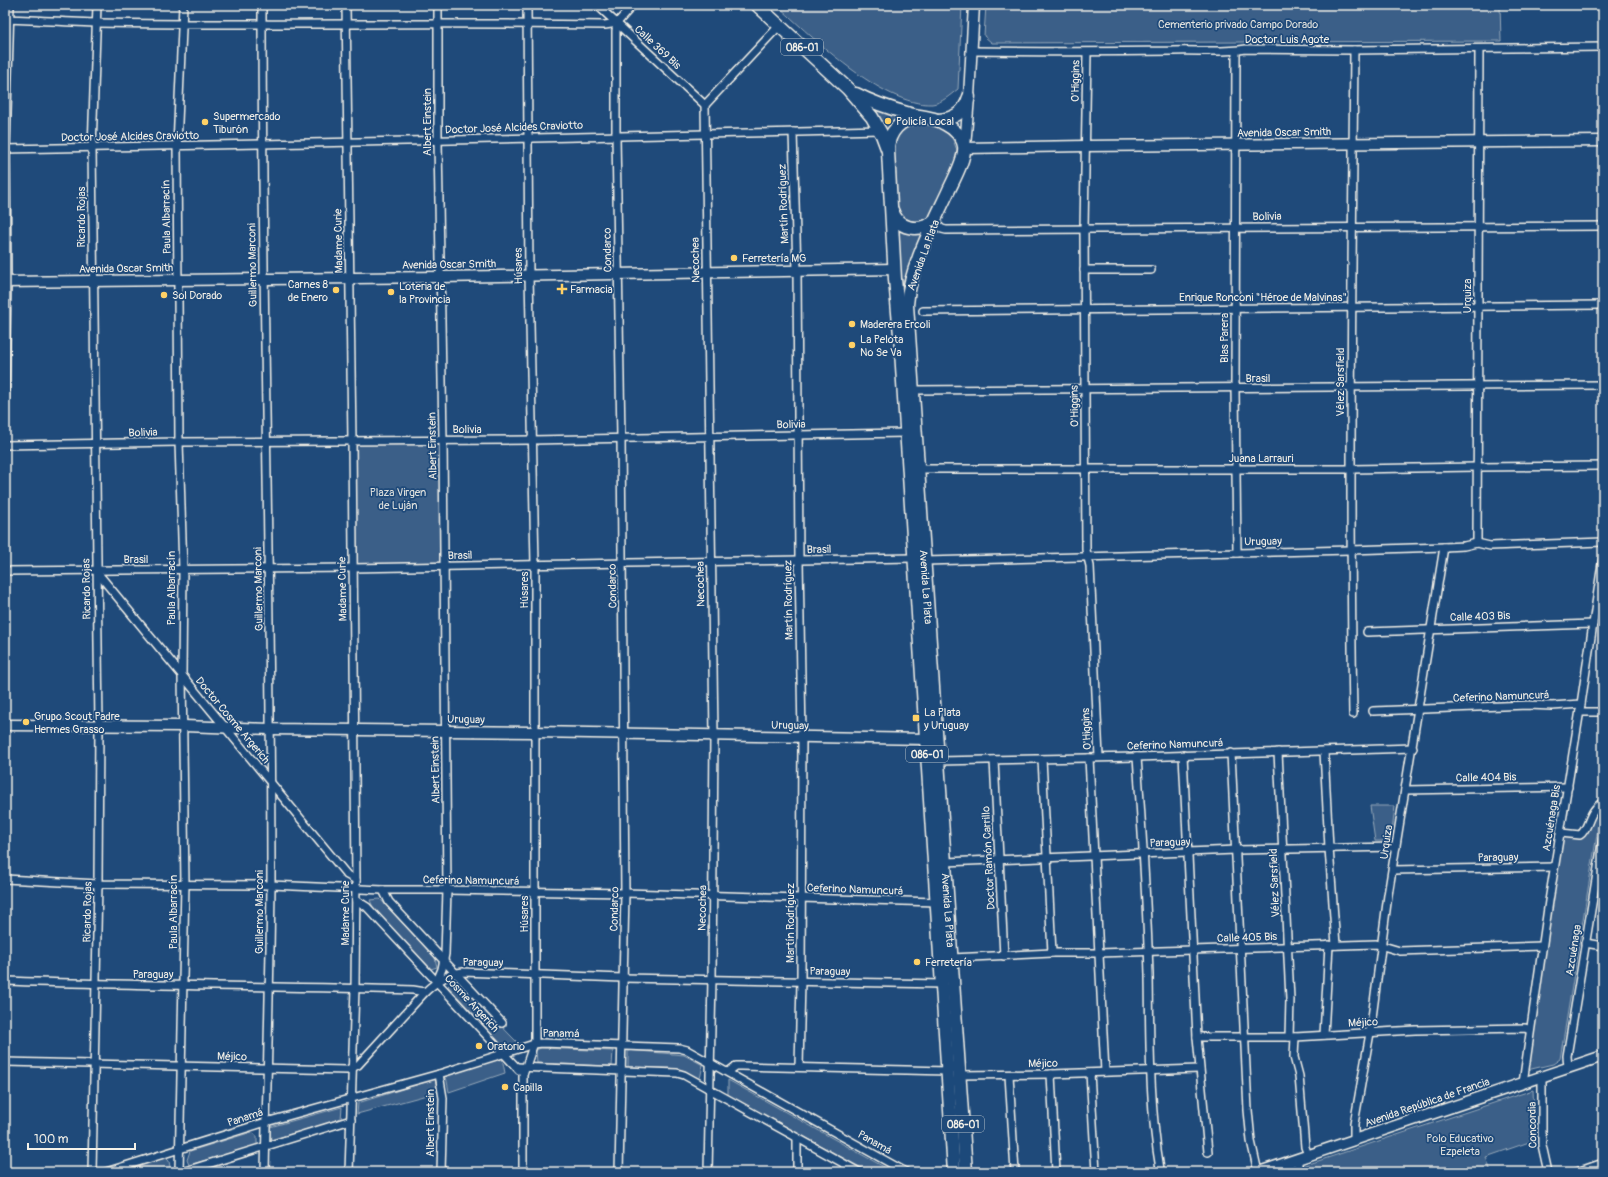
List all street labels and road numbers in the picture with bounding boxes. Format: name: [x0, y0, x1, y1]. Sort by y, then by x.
street label: Calle 369 Bis: [632, 23, 684, 72]
street label: Doctor Luis Agote: [1245, 33, 1330, 46]
road number: 086-01: [781, 39, 823, 55]
street label: O'Higgins: [1069, 60, 1082, 102]
street label: Albert Einstein: [421, 88, 434, 156]
street label: Doctor José Alcides Craviotto: [445, 119, 583, 136]
street label: Avenida Oscar Smith: [1237, 125, 1331, 140]
street label: Doctor José Alcides Craviotto: [61, 129, 199, 144]
street label: Martín Rodríguez: [776, 164, 791, 244]
street label: Paula Albarracín: [159, 180, 174, 254]
street label: Ricardo Rojas: [75, 186, 88, 248]
street label: Madame Curie: [331, 208, 346, 273]
street label: Bolivia: [1252, 210, 1282, 223]
street label: Avenida La Plata: [905, 218, 942, 292]
street label: Guillermo Marconi: [245, 223, 260, 307]
street label: Condarco: [601, 227, 614, 272]
street label: Necochea: [689, 237, 702, 283]
street label: Húsares: [512, 247, 525, 284]
street label: Avenida Oscar Smith: [402, 257, 496, 272]
street label: Avenida Oscar Smith: [79, 261, 173, 276]
street label: Urquiza: [1461, 279, 1474, 313]
street label: Enrique Ronconi "Héroe de Malvinas": [1179, 291, 1347, 304]
street label: Blas Parera: [1218, 313, 1231, 363]
street label: Vélez Sarsfield: [1334, 348, 1347, 416]
street label: Brasil: [1246, 372, 1270, 385]
street label: O'Higgins: [1068, 385, 1081, 427]
street label: Albert Einstein: [425, 412, 440, 480]
street label: Bolivia: [776, 418, 806, 431]
street label: Bolivia: [452, 423, 482, 436]
street label: Bolivia: [128, 425, 158, 440]
street label: Juana Larrauri: [1229, 452, 1293, 465]
street label: Uruguay: [1244, 535, 1282, 548]
street label: Brasil: [807, 543, 832, 556]
street label: Guillermo Marconi: [251, 547, 266, 631]
street label: Brasil: [448, 549, 473, 562]
street label: Avenida La Plata: [917, 549, 935, 625]
street label: Paula Albarracín: [165, 551, 178, 625]
street label: Brasil: [124, 553, 148, 566]
street label: Madame Curie: [335, 556, 350, 621]
street label: Ricardo Rojas: [79, 558, 94, 620]
street label: Martín Rodríguez: [781, 560, 796, 640]
street label: Necochea: [694, 561, 707, 607]
street label: Condarco: [606, 563, 619, 608]
street label: Húsares: [518, 572, 531, 608]
street label: Calle 403 Bis: [1450, 609, 1511, 624]
street label: Doctor Cosme Argerich: [193, 674, 273, 766]
street label: Ceferino Namuncurá: [1453, 688, 1549, 705]
street label: O'Higgins: [1079, 708, 1094, 750]
street label: Uruguay: [447, 713, 485, 726]
street label: Uruguay: [771, 719, 809, 732]
street label: Albert Einstein: [428, 736, 443, 804]
street label: Ceferino Namuncurá: [1127, 736, 1223, 753]
road number: 086-01: [906, 746, 948, 762]
street label: Calle 404 Bis: [1456, 770, 1517, 785]
street label: Azcuénaga Bis: [1540, 784, 1563, 852]
street label: Doctor Ramón Carrillo: [979, 806, 998, 910]
street label: Urquiza: [1378, 824, 1395, 860]
street label: Paraguay: [1149, 835, 1191, 850]
street label: Vélez Sarsfield: [1267, 848, 1282, 918]
street label: Paraguay: [1478, 851, 1519, 864]
street label: Guillermo Marconi: [253, 870, 266, 954]
street label: Ceferino Namuncurá: [423, 873, 519, 888]
street label: Avenida La Plata: [939, 873, 957, 948]
street label: Paula Albarracín: [167, 875, 180, 949]
street label: Madame Curie: [339, 880, 352, 945]
street label: Ricardo Rojas: [80, 881, 95, 943]
street label: Ceferino Namuncurá: [807, 881, 903, 898]
street label: Martín Rodríguez: [784, 883, 797, 963]
street label: Necochea: [696, 885, 709, 931]
street label: Condarco: [608, 886, 621, 931]
street label: Húsares: [518, 896, 531, 932]
street label: Azcuénaga: [1563, 924, 1584, 977]
street label: Calle 405 Bis: [1217, 930, 1277, 945]
street label: Paraguay: [463, 956, 504, 969]
street label: Paraguay: [810, 965, 851, 978]
street label: Paraguay: [133, 968, 174, 981]
street label: Cosme Argerich: [442, 972, 502, 1035]
street label: Méjico: [1348, 1015, 1378, 1030]
street label: Panamá: [543, 1027, 579, 1040]
street label: Méjico: [217, 1050, 247, 1063]
street label: Méjico: [1028, 1057, 1058, 1070]
street label: Avenida República de Francia: [1363, 1075, 1491, 1130]
street label: Albert Einstein: [424, 1089, 437, 1157]
street label: Concordia: [1526, 1102, 1539, 1148]
street label: Panamá: [226, 1106, 265, 1129]
road number: 086-01: [942, 1116, 984, 1132]
street label: Panamá: [856, 1128, 894, 1157]

